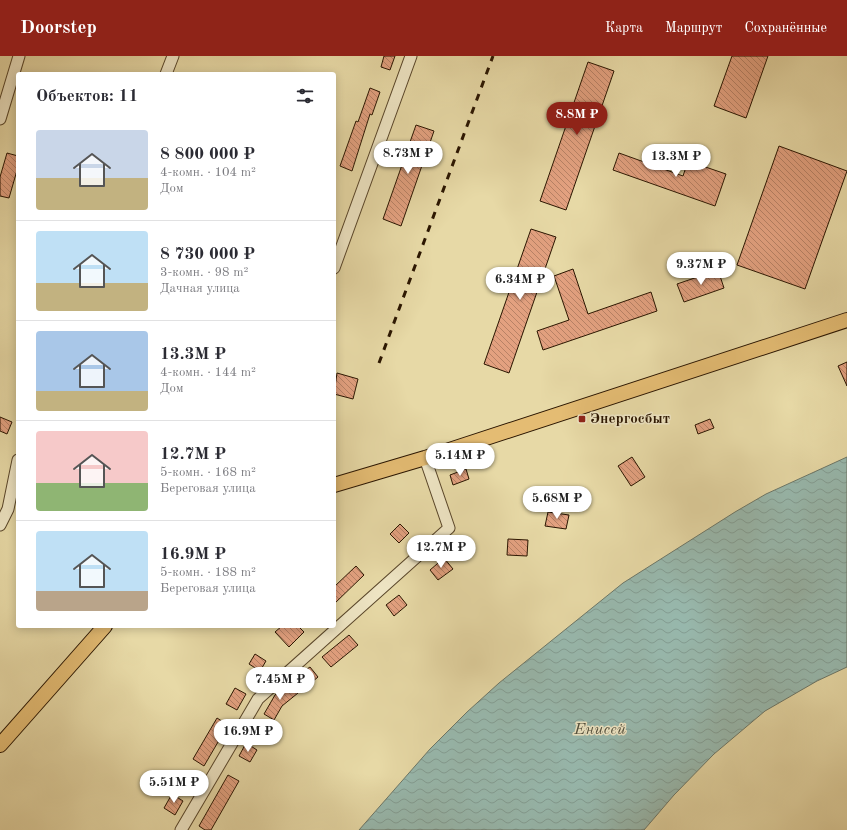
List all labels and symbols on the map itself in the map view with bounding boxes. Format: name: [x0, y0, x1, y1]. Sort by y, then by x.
pin: 8.8M ₽: [544, 102, 610, 136]
pin: 8.73M ₽: [371, 141, 445, 175]
pin: 13.3M ₽: [639, 144, 713, 178]
pin: 9.37M ₽: [664, 252, 738, 286]
pin: 6.34M ₽: [483, 267, 557, 301]
place label: Энергосбыт: [590, 412, 670, 427]
marker: Энергосбыт: [577, 414, 587, 424]
pin: 5.14M ₽: [423, 443, 497, 477]
pin: 5.68M ₽: [520, 486, 594, 520]
pin: 12.7M ₽: [404, 535, 478, 569]
pin: 7.45M ₽: [243, 667, 317, 701]
pin: 16.9M ₽: [211, 719, 285, 753]
water label: Енисей: [573, 722, 626, 738]
pin: 5.51M ₽: [137, 770, 211, 804]

